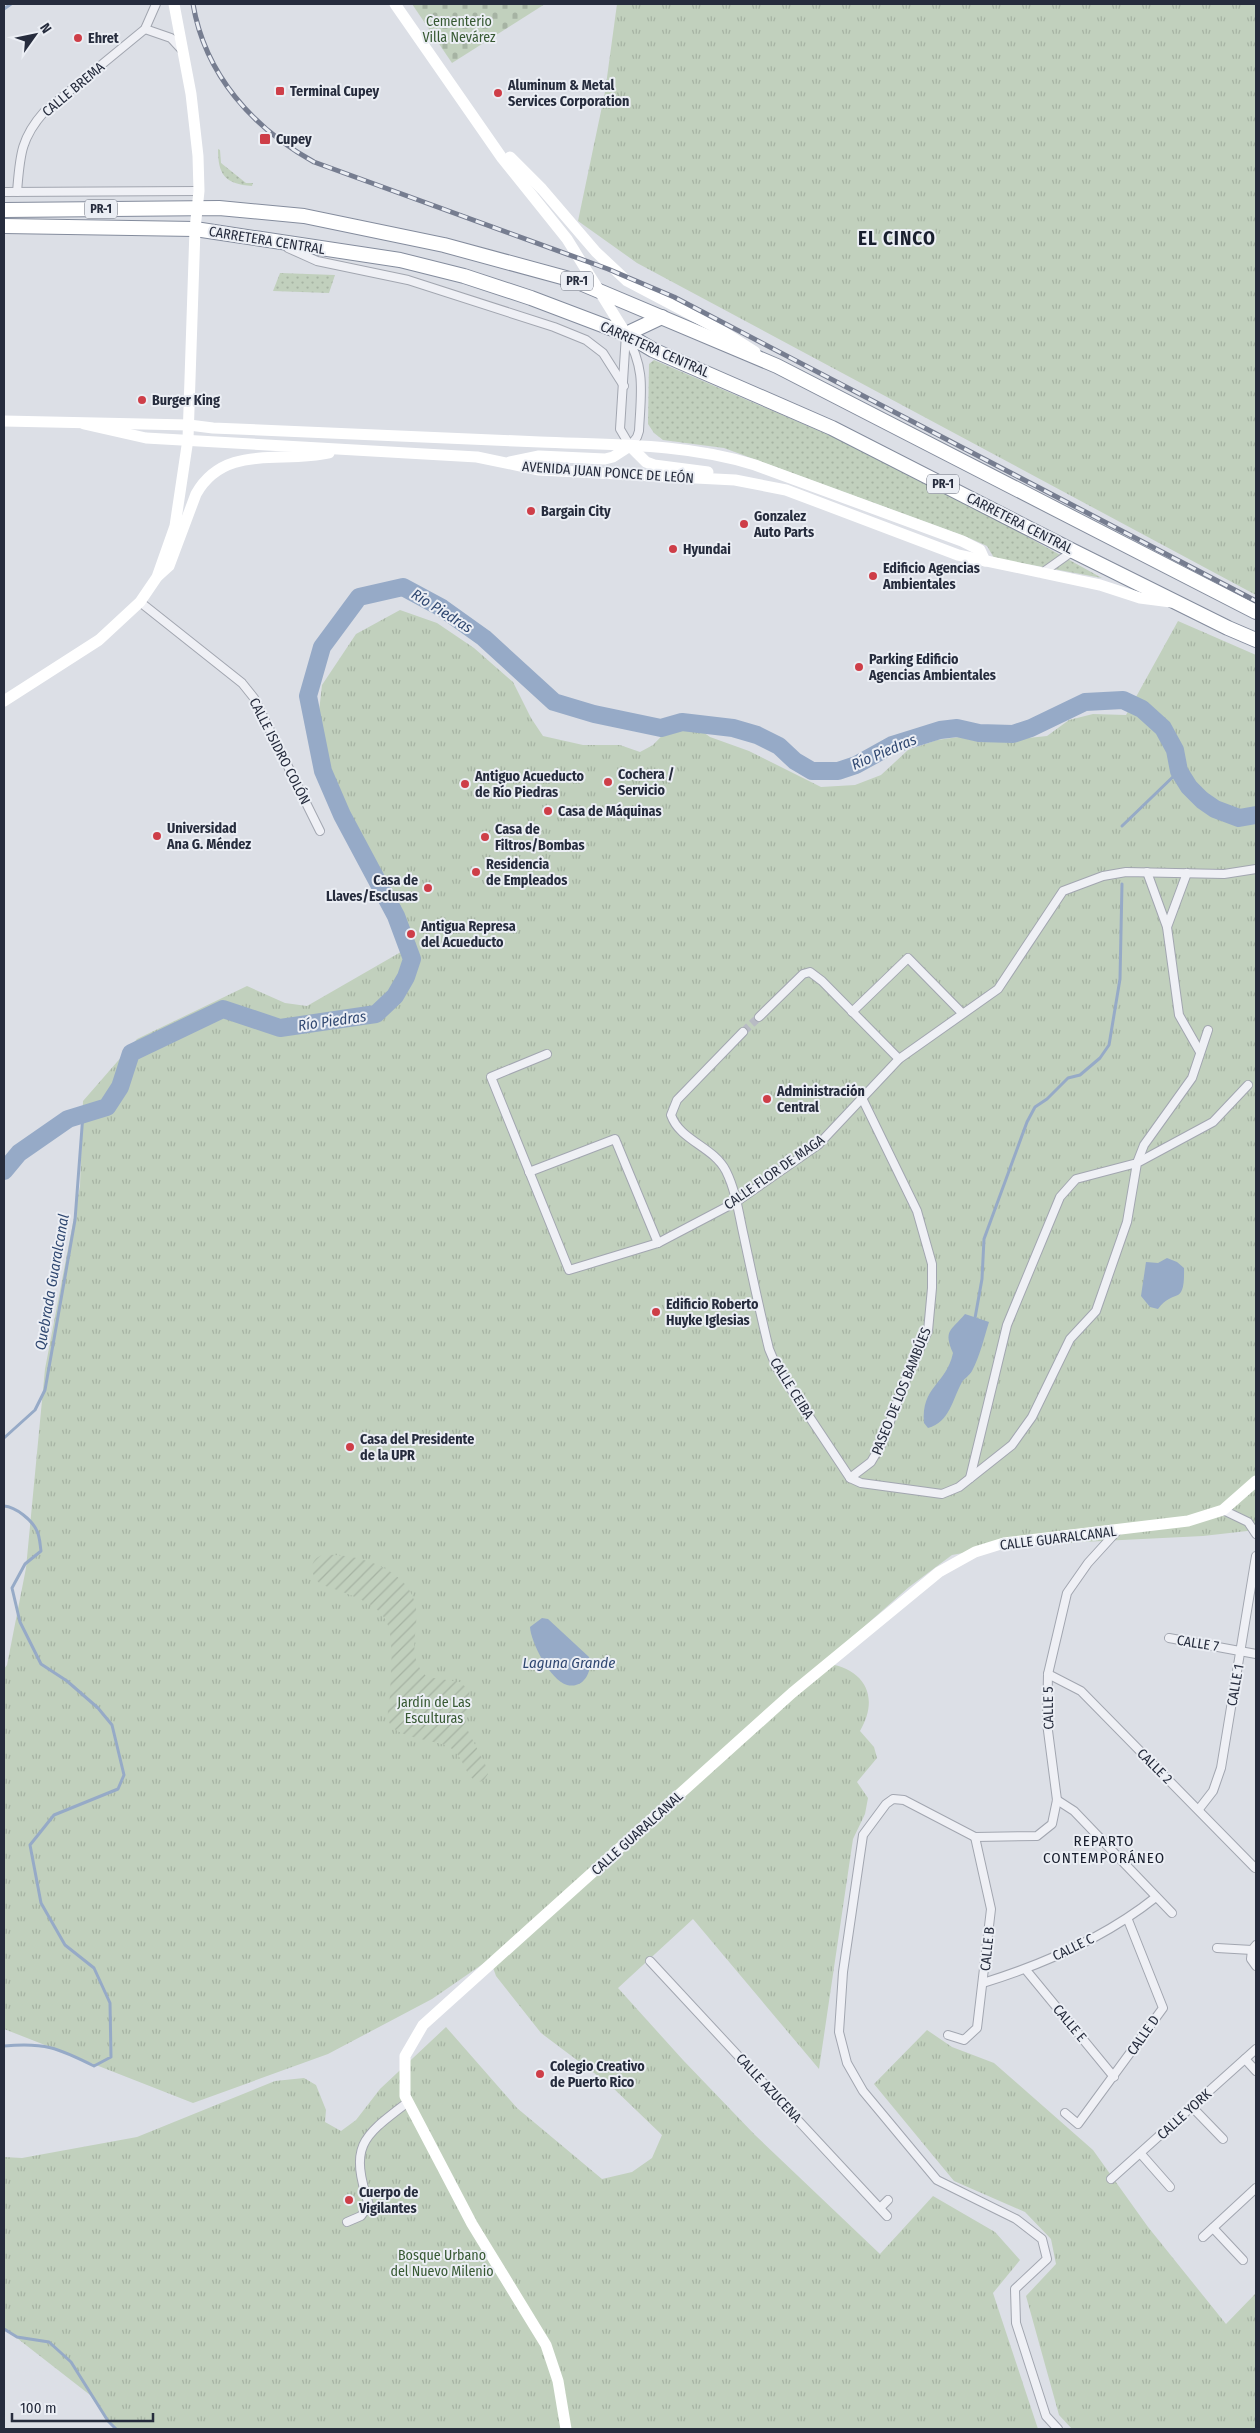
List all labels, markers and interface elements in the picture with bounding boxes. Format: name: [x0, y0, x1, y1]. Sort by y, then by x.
north arrow: [10, 10, 60, 60]
park label: Cementerio Villa Nevárez: [422, 13, 496, 46]
text: N: [36, 20, 55, 36]
place label: Ehret: [88, 30, 120, 47]
marker: Ehret: [72, 32, 84, 44]
street label: CALLE BREMA: [39, 58, 108, 120]
place label: Aluminum & Metal Services Corporation: [507, 77, 629, 110]
place label: Terminal Cupey: [290, 83, 379, 100]
marker: Terminal Cupey: [274, 85, 286, 97]
marker: Aluminum & Metal Services Corporation: [492, 87, 504, 99]
place label: Cupey: [276, 131, 312, 148]
marker: Cupey: [258, 132, 272, 146]
road number: PR-1: [85, 200, 117, 218]
street label: CARRETERA CENTRAL: [208, 223, 326, 258]
district label: EL CINCO: [858, 227, 936, 250]
road number: PR-1: [561, 272, 593, 290]
street label: CARRETERA CENTRAL: [598, 318, 712, 381]
place label: Burger King: [152, 392, 220, 409]
marker: Burger King: [136, 394, 148, 406]
street label: AVENIDA JUAN PONCE DE LEÓN: [521, 457, 695, 487]
road number: PR-1: [927, 474, 959, 494]
street label: CARRETERA CENTRAL: [964, 489, 1076, 558]
place label: Bargain City: [541, 503, 611, 520]
marker: Bargain City: [525, 505, 537, 517]
place label: Gonzalez Auto Parts: [753, 508, 814, 541]
marker: Gonzalez Auto Parts: [738, 518, 750, 530]
place label: Hyundai: [683, 541, 731, 558]
marker: Hyundai: [667, 543, 679, 555]
place label: Edificio Agencias Ambientales: [882, 560, 980, 593]
marker: Edificio Agencias Ambientales: [867, 570, 879, 582]
water label: Río Piedras: [408, 585, 476, 637]
place label: Parking Edificio Agencias Ambientales: [868, 651, 996, 684]
marker: Parking Edificio Agencias Ambientales: [853, 661, 865, 673]
street label: CALLE ISIDRO COLÓN: [245, 695, 315, 807]
water label: Río Piedras: [849, 730, 920, 774]
place label: Cochera / Servicio: [618, 766, 674, 799]
place label: Antiguo Acueducto de Río Piedras: [474, 768, 585, 801]
marker: Cochera / Servicio: [602, 776, 614, 788]
marker: Antiguo Acueducto de Río Piedras: [459, 778, 471, 790]
place label: Casa de Máquinas: [558, 803, 662, 820]
marker: Casa de Máquinas: [542, 805, 554, 817]
place label: Universidad Ana G. Méndez: [166, 820, 251, 853]
place label: Casa de Filtros/Bombas: [495, 821, 585, 854]
marker: Universidad Ana G. Méndez: [151, 830, 163, 842]
marker: Casa de Filtros/Bombas: [479, 831, 491, 843]
place label: Residencia de Empleados: [486, 856, 567, 889]
marker: Residencia de Empleados: [470, 866, 482, 878]
place label: Casa de Llaves/Esclusas: [326, 872, 418, 905]
marker: Casa de Llaves/Esclusas: [422, 882, 434, 894]
place label: Antigua Represa del Acueducto: [420, 918, 516, 951]
marker: Antigua Represa del Acueducto: [405, 928, 417, 940]
water label: Río Piedras: [297, 1007, 368, 1035]
place label: Administración Central: [776, 1083, 865, 1116]
marker: Administración Central: [761, 1093, 773, 1105]
street label: CALLE FLOR DE MAGA: [721, 1131, 828, 1213]
water label: Quebrada Guaralcanal: [31, 1212, 73, 1351]
place label: Edificio Roberto Huyke Iglesias: [666, 1296, 759, 1329]
marker: Edificio Roberto Huyke Iglesias: [650, 1306, 662, 1318]
street label: PASEO DE LOS BAMBÚES: [867, 1325, 935, 1457]
street label: CALLE CEIBA: [766, 1354, 817, 1423]
place label: Casa del Presidente de la UPR: [360, 1431, 474, 1464]
marker: Casa del Presidente de la UPR: [344, 1441, 356, 1453]
street label: CALLE GUARALCANAL: [999, 1523, 1117, 1554]
street label: CALLE 7: [1176, 1632, 1221, 1655]
water label: Laguna Grande: [523, 1654, 615, 1672]
street label: CALLE 1: [1223, 1663, 1248, 1707]
street label: CALLE 5: [1040, 1686, 1057, 1730]
park label: Jardín de Las Esculturas: [397, 1694, 471, 1727]
street label: CALLE 2: [1133, 1745, 1176, 1788]
street label: CALLE GUARALCANAL: [588, 1788, 687, 1879]
district label: REPARTO CONTEMPORÁNEO: [1043, 1832, 1165, 1867]
street label: CALLE B: [977, 1926, 998, 1972]
street label: CALLE C: [1050, 1930, 1097, 1965]
street label: CALLE E: [1049, 2001, 1090, 2046]
street label: CALLE D: [1124, 2012, 1163, 2059]
street label: CALLE AZUCENA: [732, 2050, 805, 2127]
place label: Colegio Creativo de Puerto Rico: [550, 2058, 645, 2091]
marker: Colegio Creativo de Puerto Rico: [534, 2068, 546, 2080]
street label: CALLE YORK: [1154, 2085, 1215, 2143]
place label: Cuerpo de Vigilantes: [358, 2184, 418, 2217]
marker: Cuerpo de Vigilantes: [343, 2194, 355, 2206]
park label: Bosque Urbano del Nuevo Milenio: [390, 2247, 494, 2280]
scale bar: [12, 2390, 154, 2422]
text: 100 m: [20, 2399, 57, 2417]

